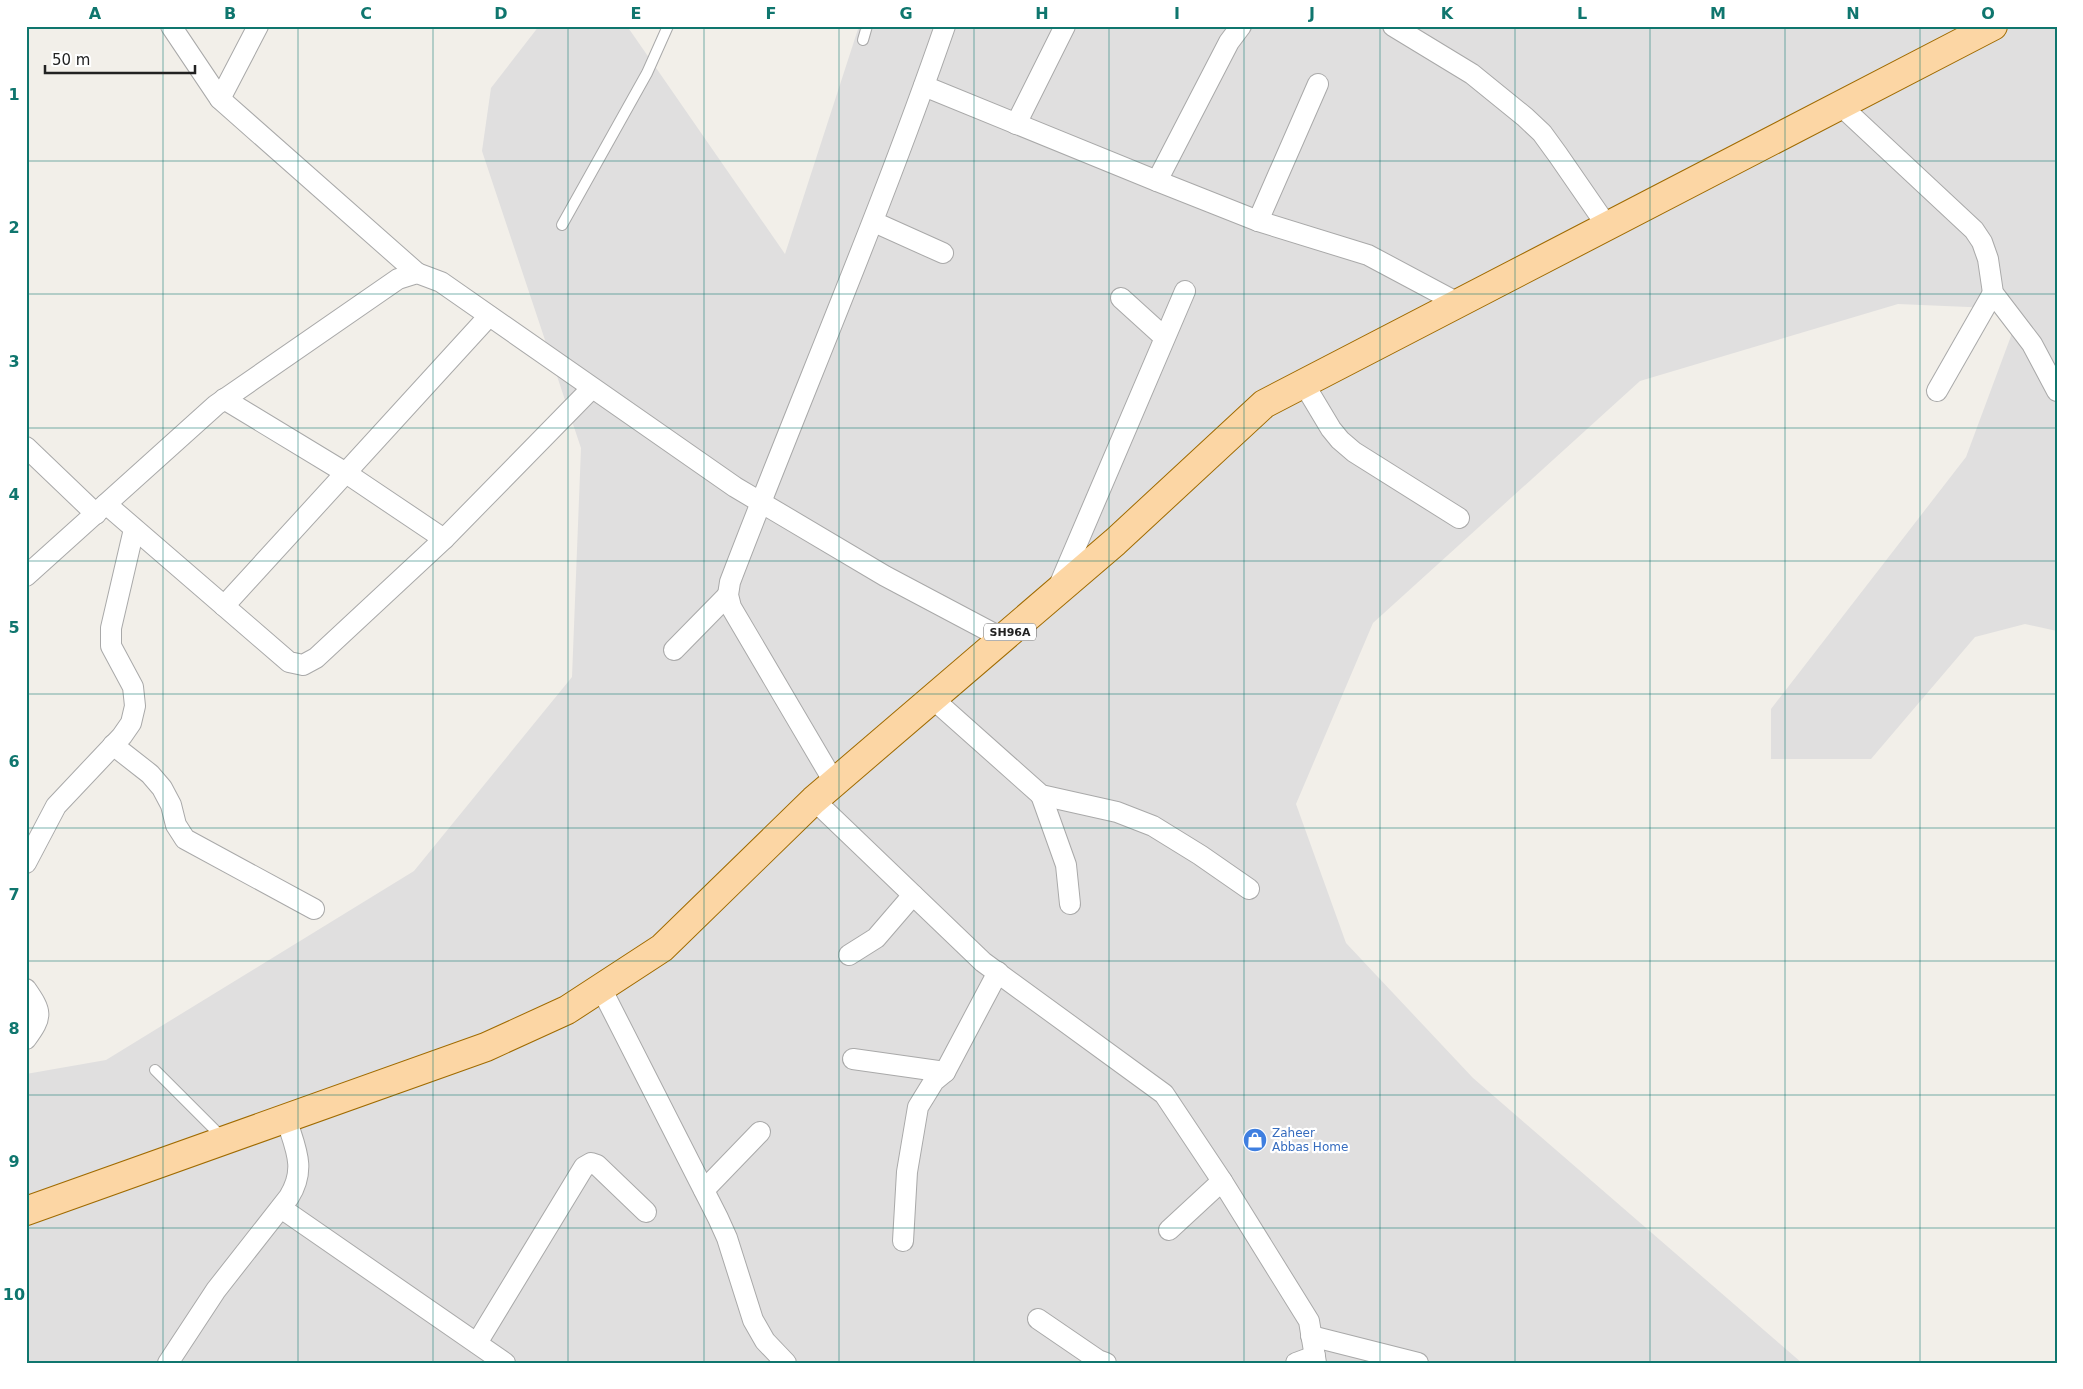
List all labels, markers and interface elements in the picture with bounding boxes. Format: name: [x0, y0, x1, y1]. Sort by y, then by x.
text: A: [89, 4, 102, 23]
text: B: [224, 4, 236, 23]
text: C: [360, 4, 372, 23]
text: D: [494, 4, 508, 23]
text: E: [631, 4, 641, 23]
text: F: [766, 4, 776, 23]
text: G: [899, 4, 913, 23]
text: H: [1035, 4, 1049, 23]
text: I: [1174, 4, 1180, 23]
text: J: [1308, 4, 1315, 23]
text: K: [1441, 4, 1454, 23]
text: L: [1577, 4, 1587, 23]
text: M: [1710, 4, 1726, 23]
text: N: [1846, 4, 1860, 23]
text: O: [1981, 4, 1995, 23]
scale bar: [45, 42, 195, 74]
text: 50 m: [52, 51, 90, 69]
text: 1: [8, 85, 20, 104]
text: 2: [8, 218, 20, 237]
text: 3: [8, 352, 20, 371]
text: 4: [8, 485, 20, 504]
text: 5: [8, 618, 20, 637]
road number: SH96A: [984, 624, 1036, 640]
text: 6: [8, 752, 20, 771]
text: 7: [8, 885, 20, 904]
text: 8: [8, 1019, 20, 1038]
place label: Zaheer Abbas Home: [1272, 1126, 1348, 1154]
shop icon: Zaheer Abbas Home: [1242, 1127, 1268, 1153]
text: 9: [8, 1152, 20, 1171]
text: 10: [3, 1285, 25, 1304]

